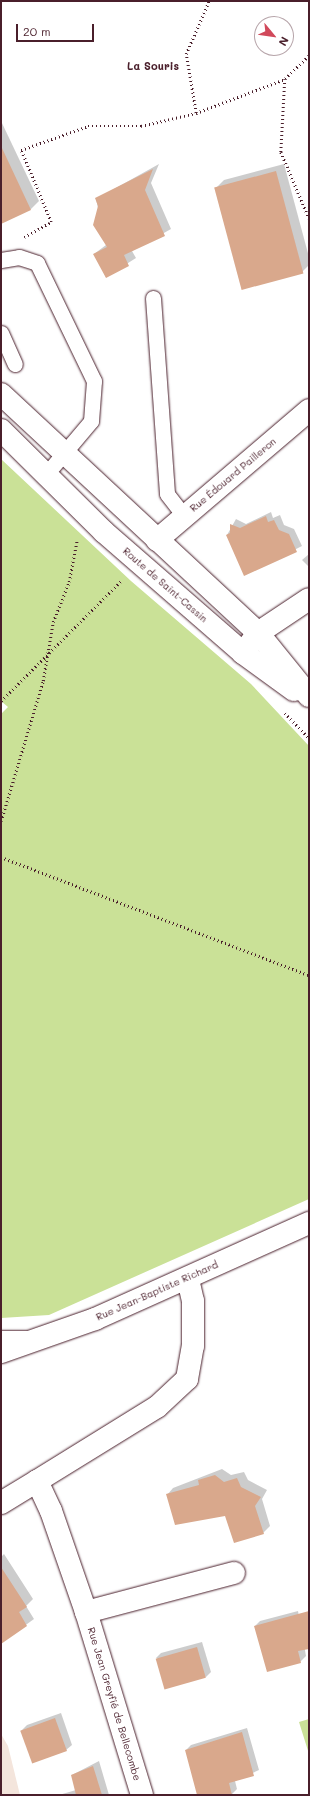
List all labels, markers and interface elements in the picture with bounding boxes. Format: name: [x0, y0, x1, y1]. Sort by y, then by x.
scale bar: [18, 16, 96, 42]
north arrow: [254, 16, 294, 56]
text: 20 m: [23, 23, 51, 39]
text: N: [275, 34, 293, 49]
district label: La Souris: [127, 59, 179, 73]
street label: Rue Édouard Pailleron: [188, 435, 278, 515]
street label: Route de Saint-Cassin: [120, 545, 210, 625]
street label: Rue Jean-Baptiste Richard: [94, 1259, 220, 1323]
street label: Rue Jean Greyfié de Bellecombe: [85, 1626, 143, 1782]

